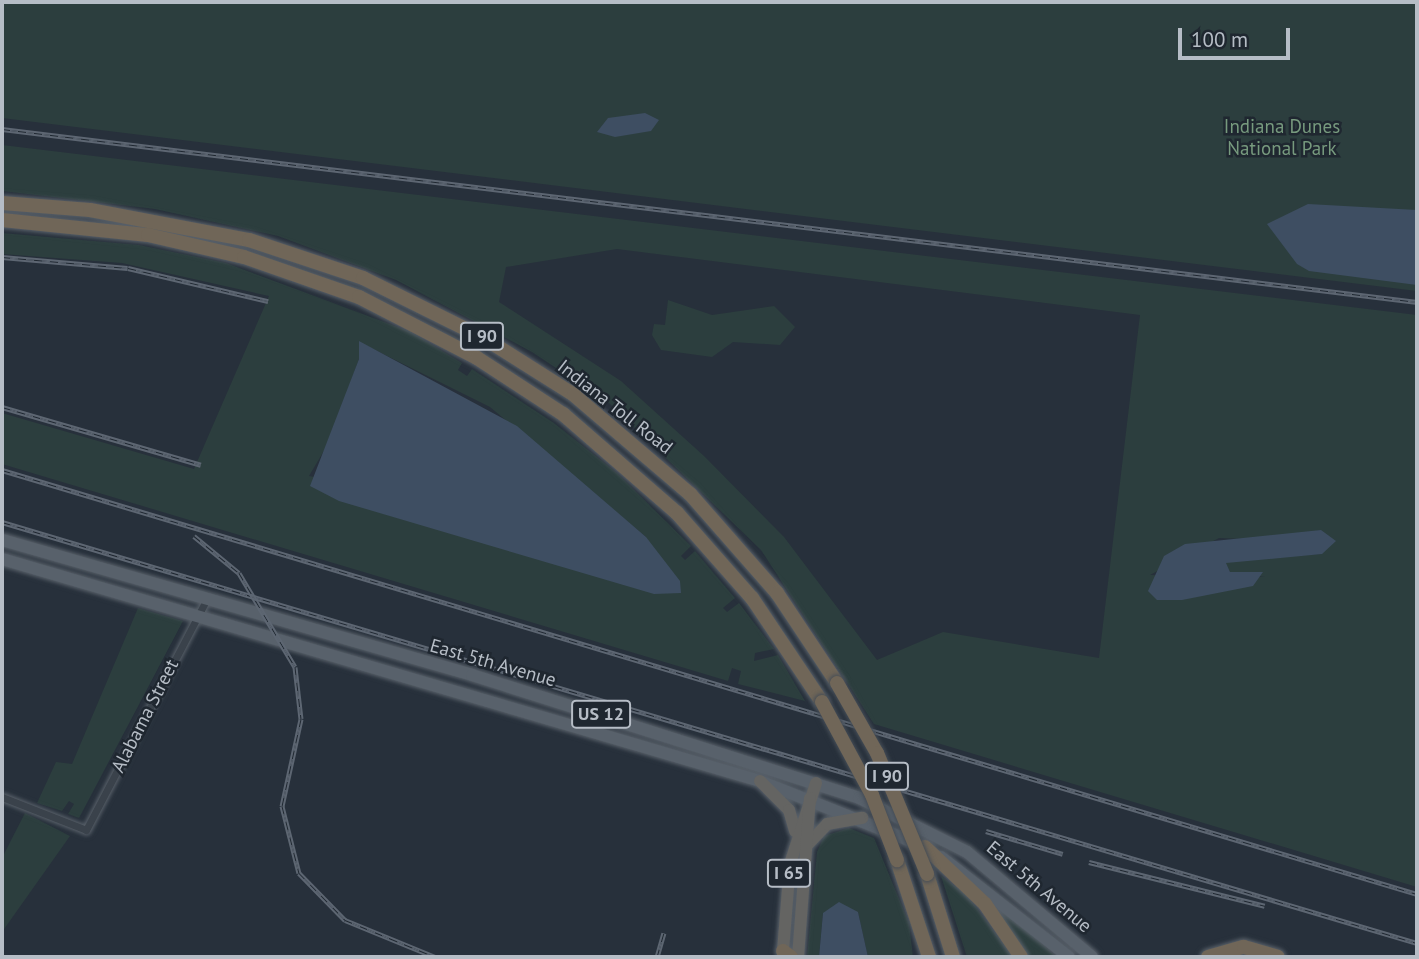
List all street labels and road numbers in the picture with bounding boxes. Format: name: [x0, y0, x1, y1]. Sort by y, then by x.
road number: I 90: [459, 322, 505, 350]
street label: Indiana Toll Road: [553, 355, 677, 459]
street label: East 5th Avenue: [427, 634, 559, 692]
street label: Alabama Street: [107, 655, 183, 777]
road number: US 12: [570, 700, 632, 728]
road number: I 90: [864, 762, 910, 790]
street label: East 5th Avenue: [982, 836, 1096, 938]
road number: I 65: [766, 858, 812, 888]

